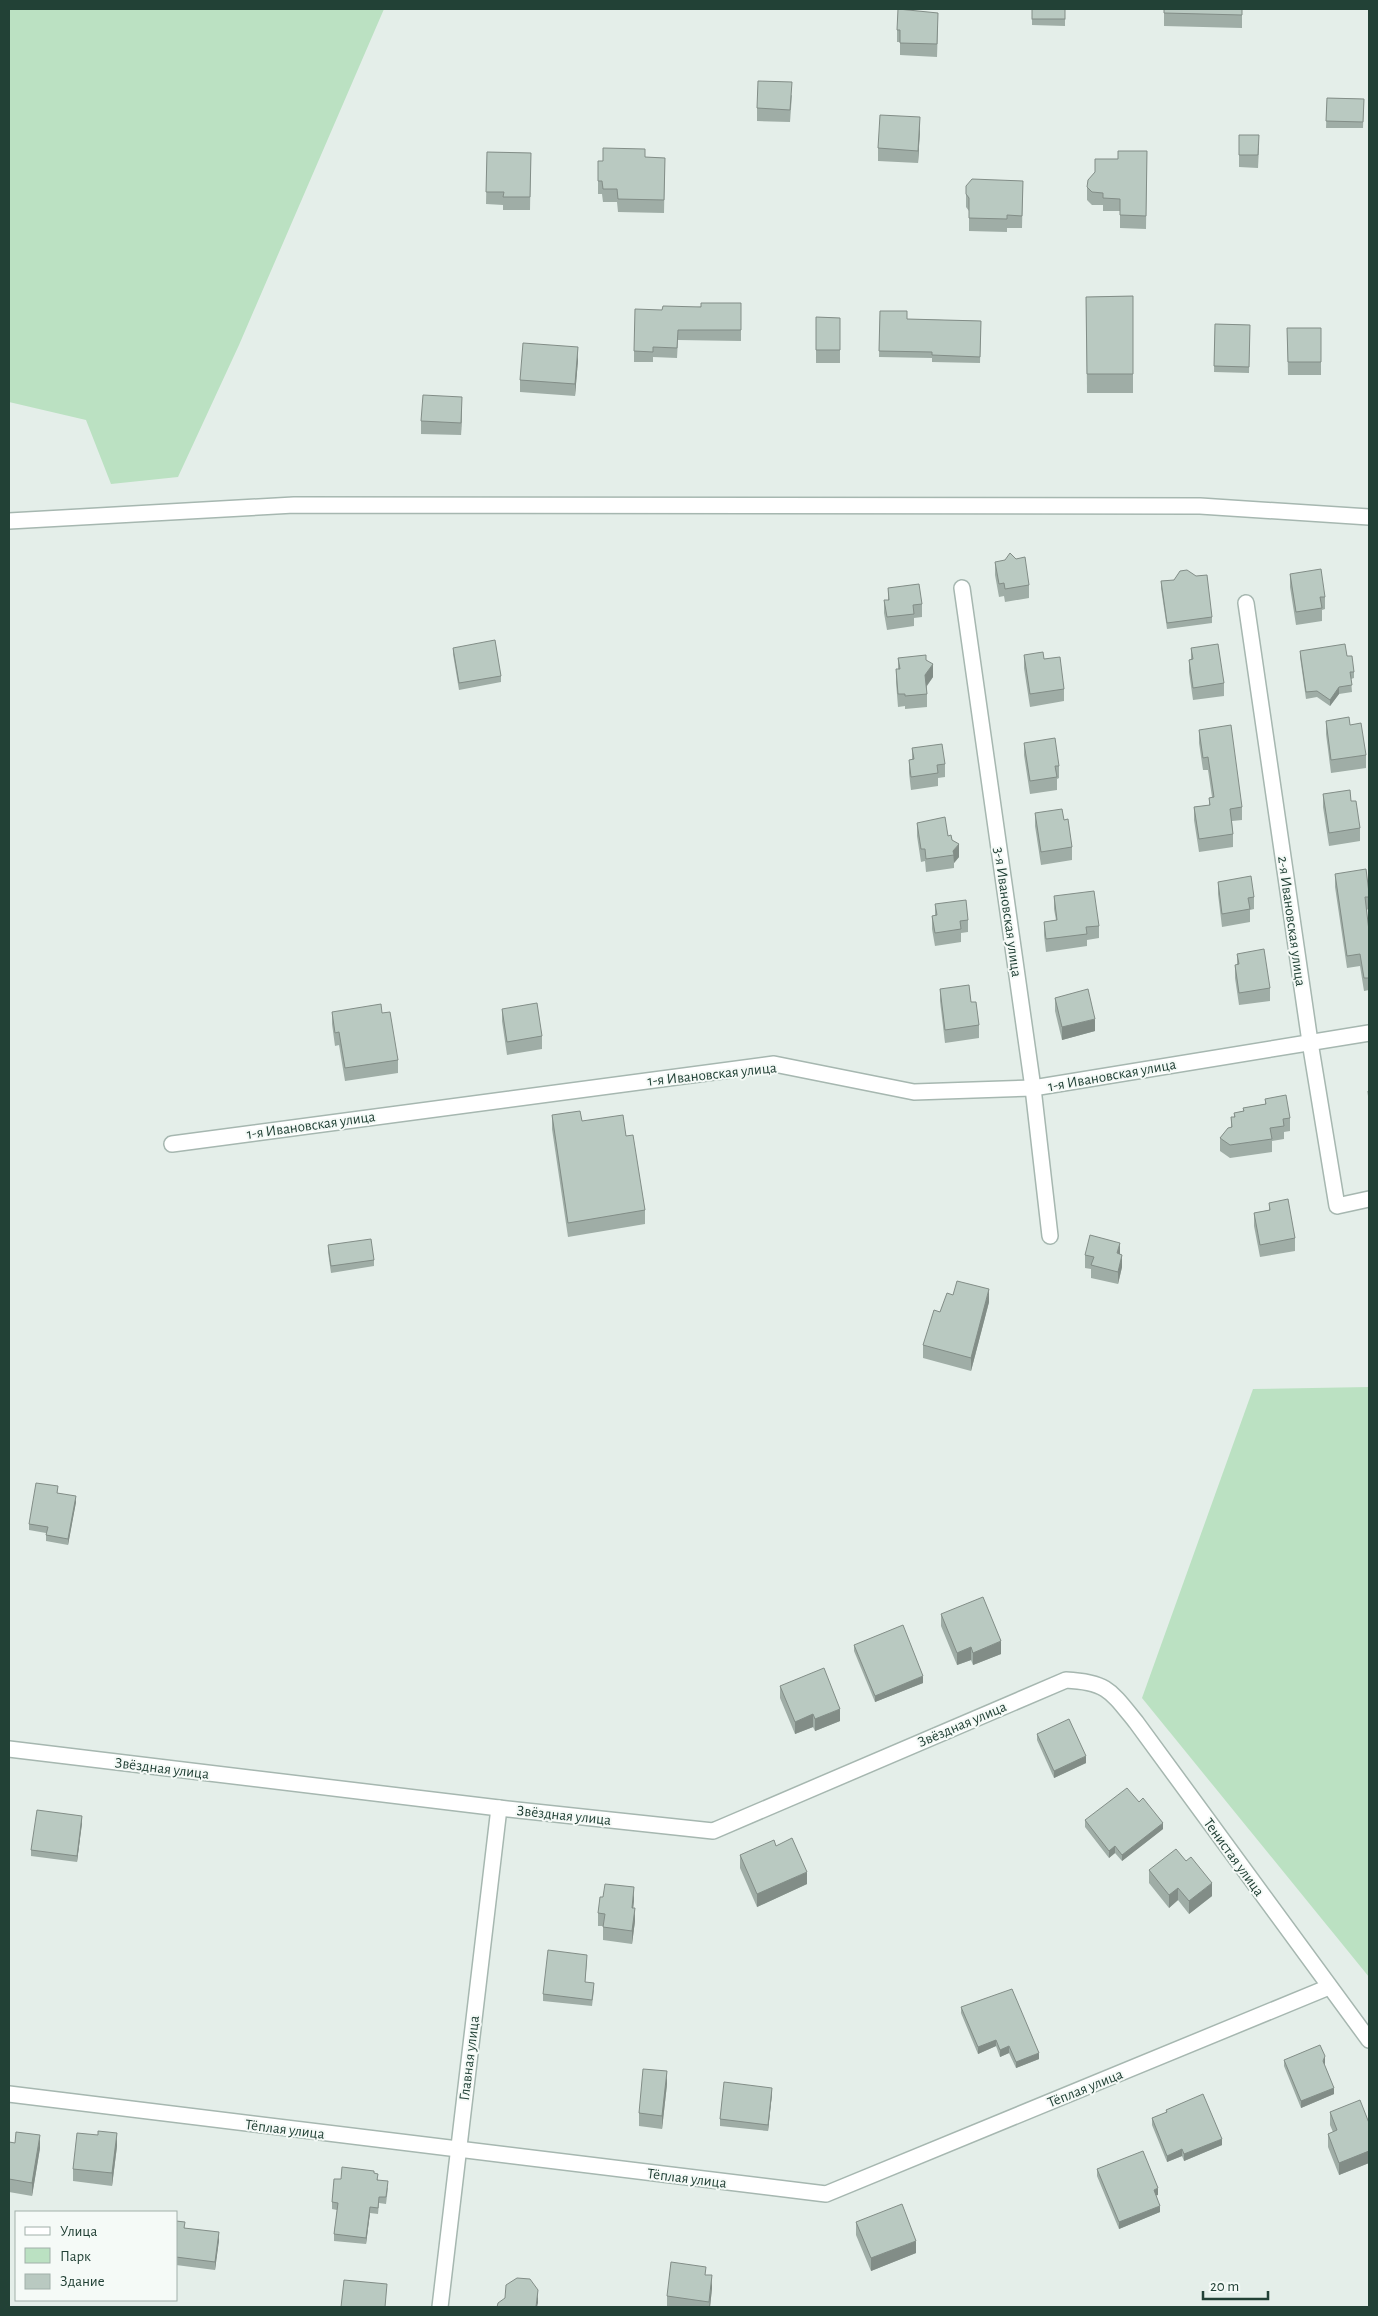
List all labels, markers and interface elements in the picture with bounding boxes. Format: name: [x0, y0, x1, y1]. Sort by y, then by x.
street label: 3-я Ивановская улица: [991, 846, 1024, 978]
street label: 2-я Ивановская улица: [1275, 855, 1308, 987]
street label: 1-я Ивановская улица: [1047, 1057, 1177, 1094]
street label: 1-я Ивановская улица: [647, 1060, 777, 1089]
street label: 1-я Ивановская улица: [246, 1109, 376, 1142]
street label: Звёздная улица: [916, 1699, 1009, 1750]
street label: Звёздная улица: [114, 1755, 210, 1782]
street label: Звёздная улица: [516, 1803, 612, 1828]
street label: Тенистая улица: [1200, 1816, 1267, 1899]
street label: Главная улица: [457, 2015, 482, 2101]
street label: Тёплая улица: [1045, 2067, 1125, 2110]
street label: Тёплая улица: [244, 2117, 326, 2142]
street label: Тёплая улица: [646, 2166, 728, 2191]
legend: [15, 2211, 178, 2301]
text: Улица: [60, 2224, 97, 2239]
text: Парк: [60, 2249, 91, 2264]
scale bar: [1203, 2268, 1268, 2300]
text: Здание: [60, 2274, 105, 2289]
text: 20 m: [1210, 2279, 1239, 2294]

